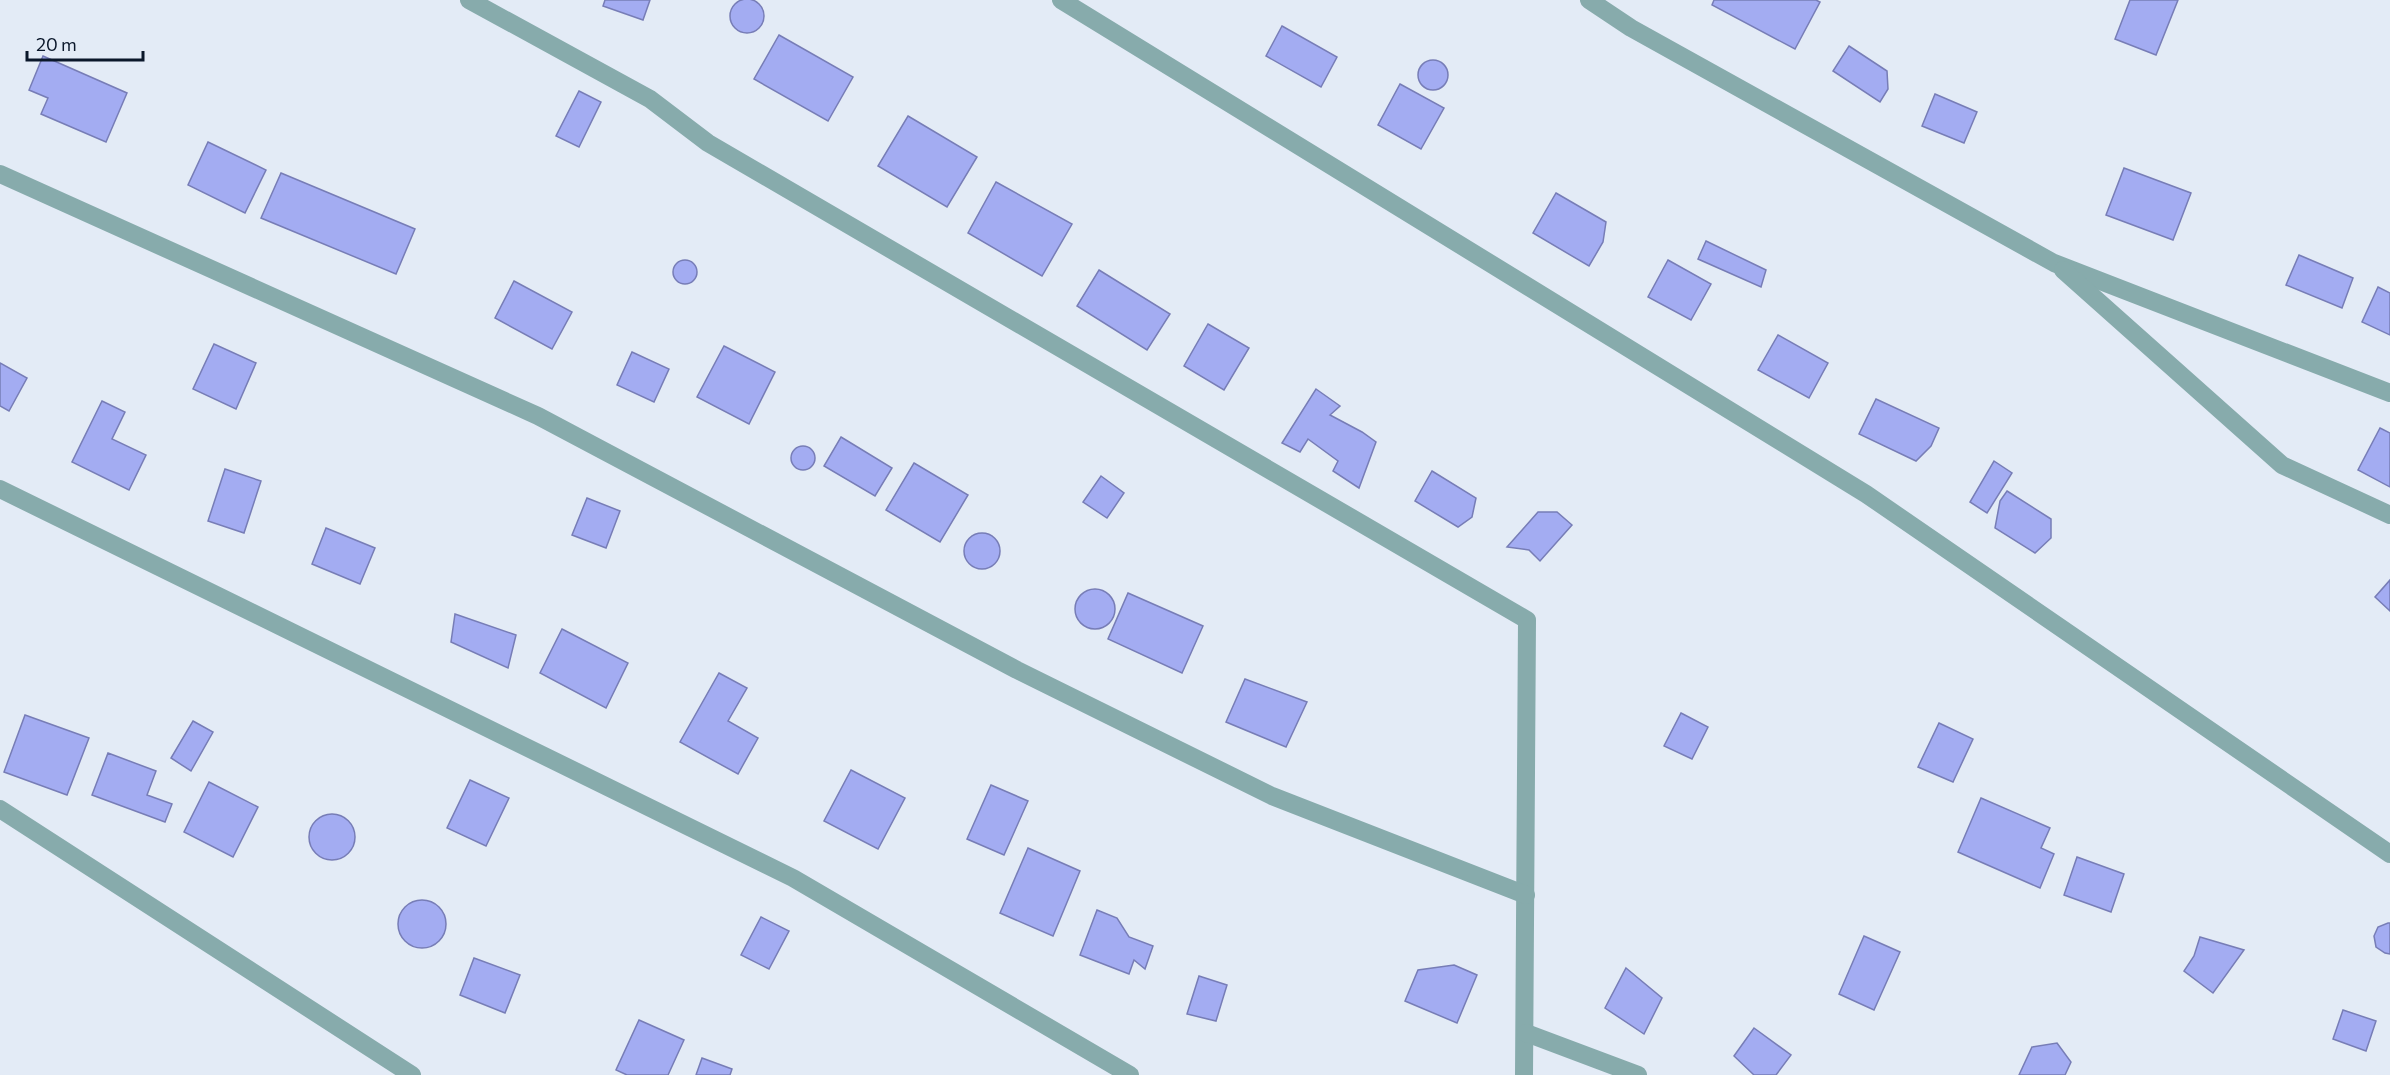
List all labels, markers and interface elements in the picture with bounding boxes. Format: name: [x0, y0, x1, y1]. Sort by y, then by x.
scale bar: [27, 24, 142, 62]
text: 20 m: [36, 33, 77, 55]

